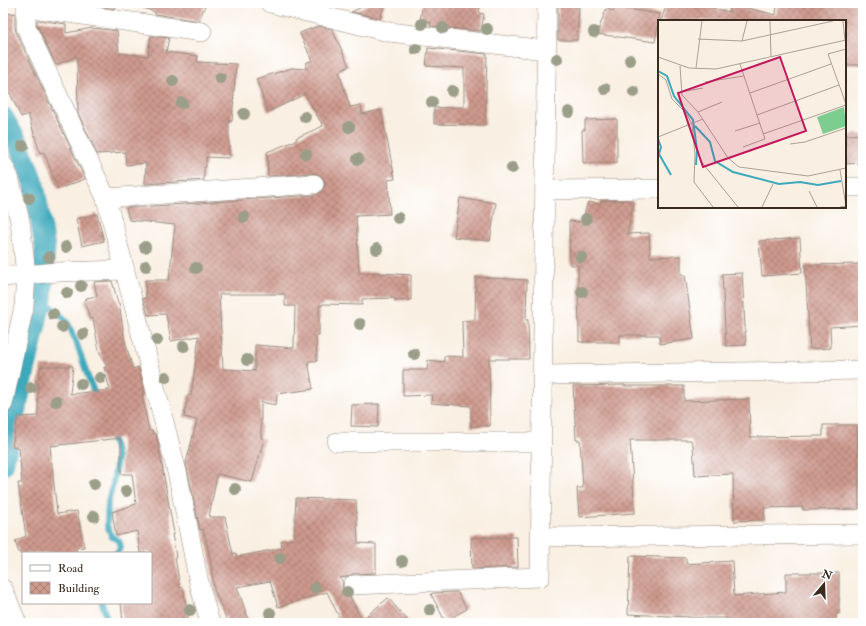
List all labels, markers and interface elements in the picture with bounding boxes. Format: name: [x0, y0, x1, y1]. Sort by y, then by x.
inset map: [658, 20, 846, 208]
legend: [22, 552, 152, 604]
text: Road: [58, 561, 83, 576]
north arrow: [804, 564, 844, 604]
text: N: [819, 567, 835, 583]
text: Building: [58, 581, 101, 596]

